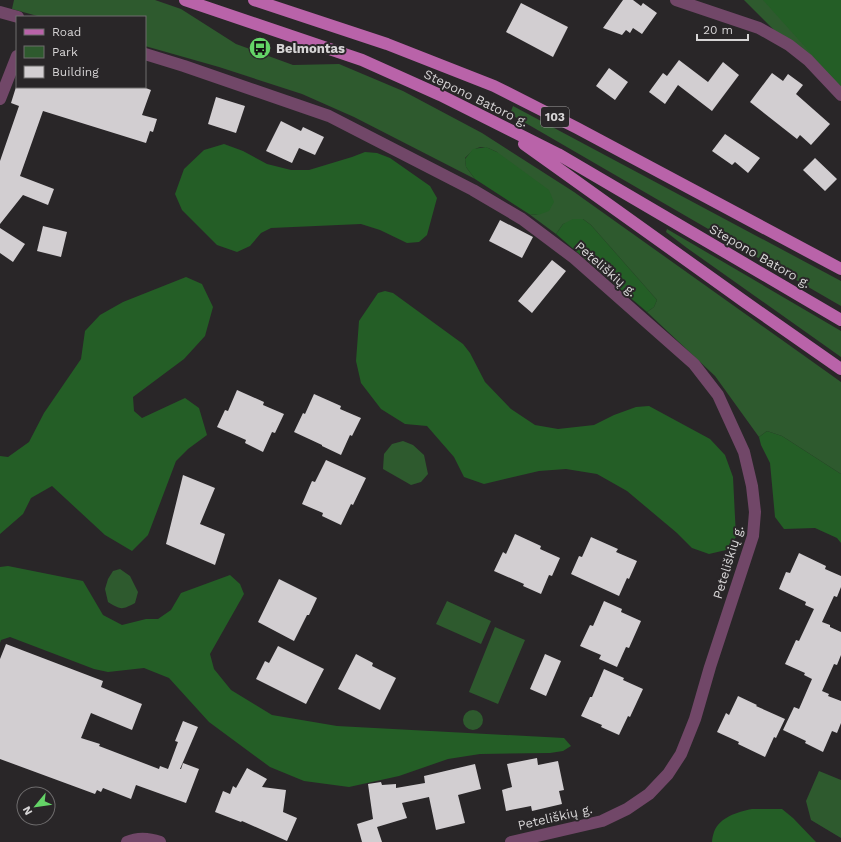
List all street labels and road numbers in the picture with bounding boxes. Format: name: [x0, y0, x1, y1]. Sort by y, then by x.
street label: Stepono Batoro g.: [421, 66, 531, 130]
road number: 103: [541, 107, 569, 127]
street label: Stepono Batoro g.: [707, 221, 813, 291]
street label: Peteliškių g.: [572, 238, 640, 300]
street label: Peteliškių g.: [710, 523, 746, 601]
street label: Peteliškių g.: [516, 801, 594, 833]

